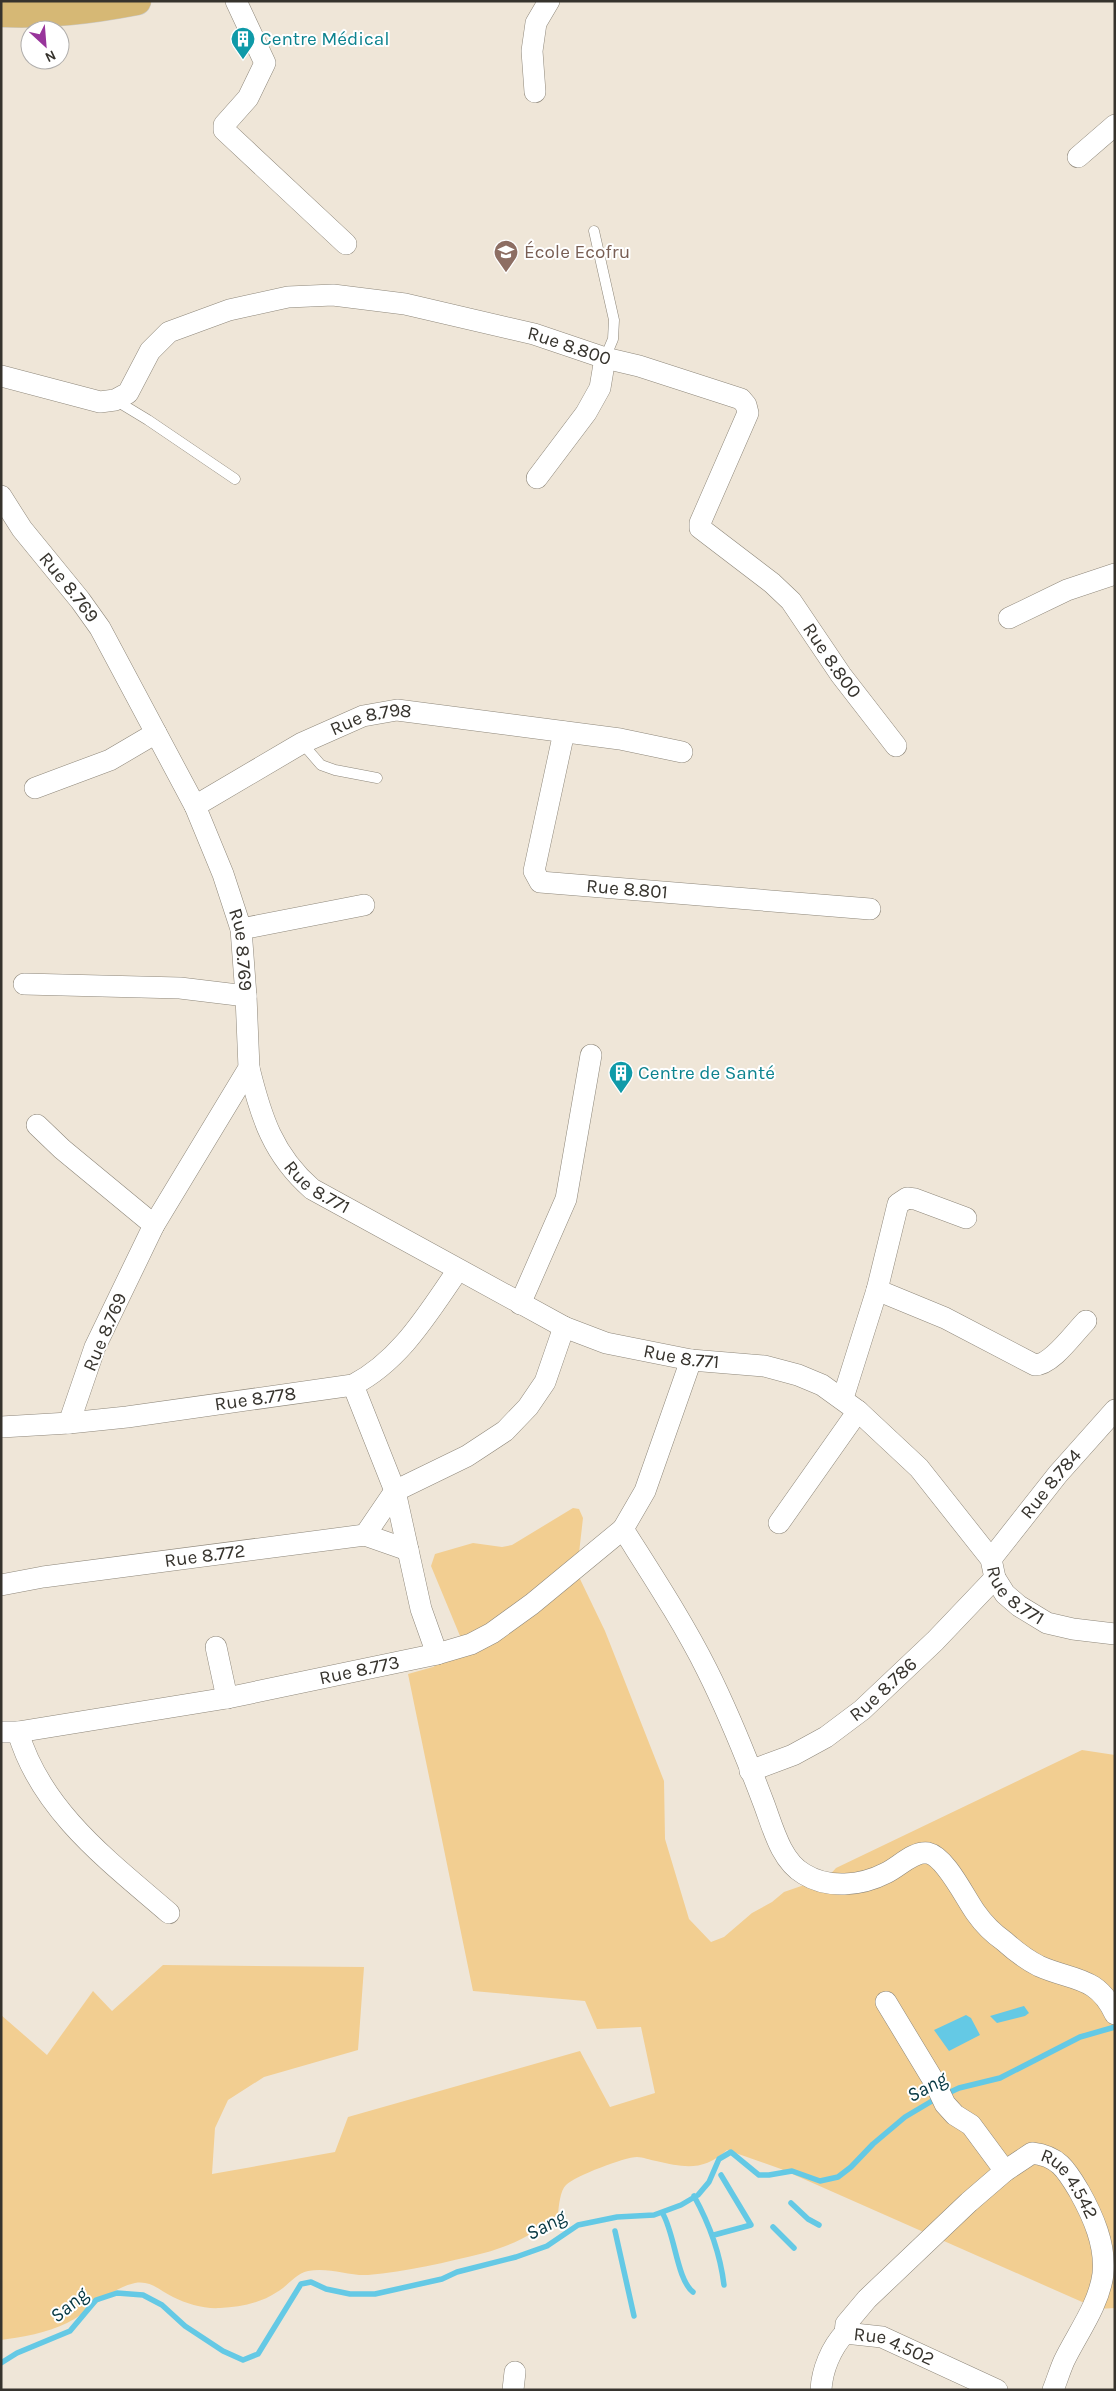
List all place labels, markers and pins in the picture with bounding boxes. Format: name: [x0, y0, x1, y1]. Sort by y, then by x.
building icon: Centre Médical: [230, 26, 256, 60]
place label: Centre Médical: [260, 28, 390, 50]
school or university icon: École Ecofru: [493, 239, 519, 273]
place label: École Ecofru: [524, 240, 630, 263]
building icon: Centre de Santé: [608, 1060, 634, 1094]
place label: Centre de Santé: [638, 1062, 775, 1084]

